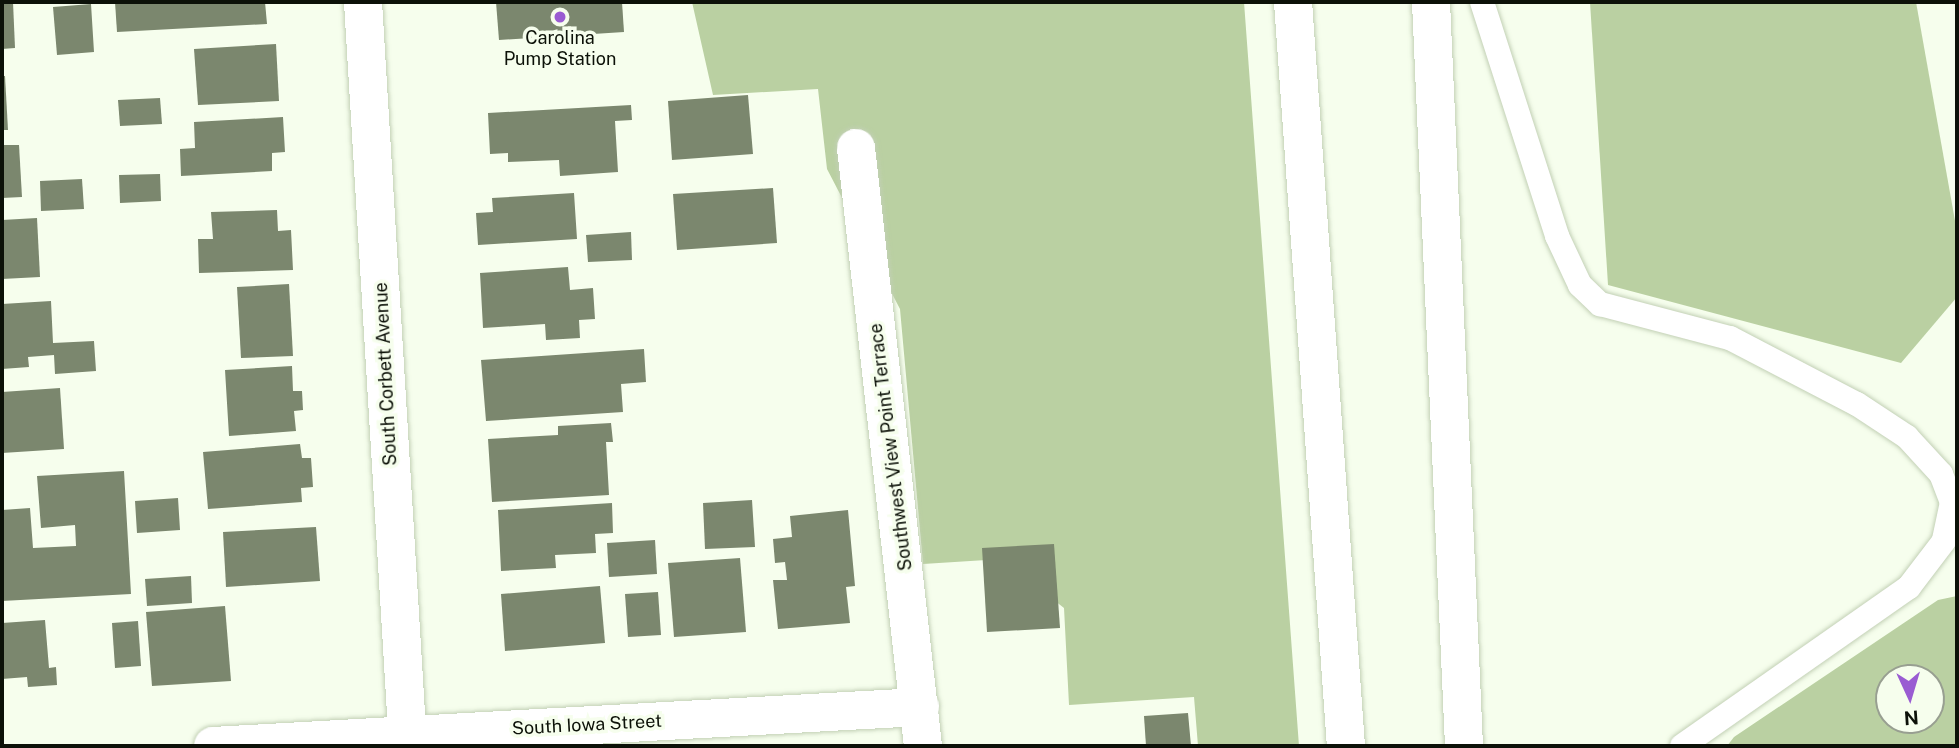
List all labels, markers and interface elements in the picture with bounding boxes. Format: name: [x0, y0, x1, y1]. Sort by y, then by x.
marker: Carolina Pump Station: [552, 9, 568, 25]
place label: Carolina Pump Station: [504, 28, 616, 70]
street label: South Corbett Avenue: [370, 282, 402, 466]
street label: Southwest View Point Terrace: [865, 322, 917, 572]
north arrow: [1875, 664, 1945, 734]
text: N: [1903, 706, 1920, 729]
street label: South Iowa Street: [511, 710, 663, 740]

